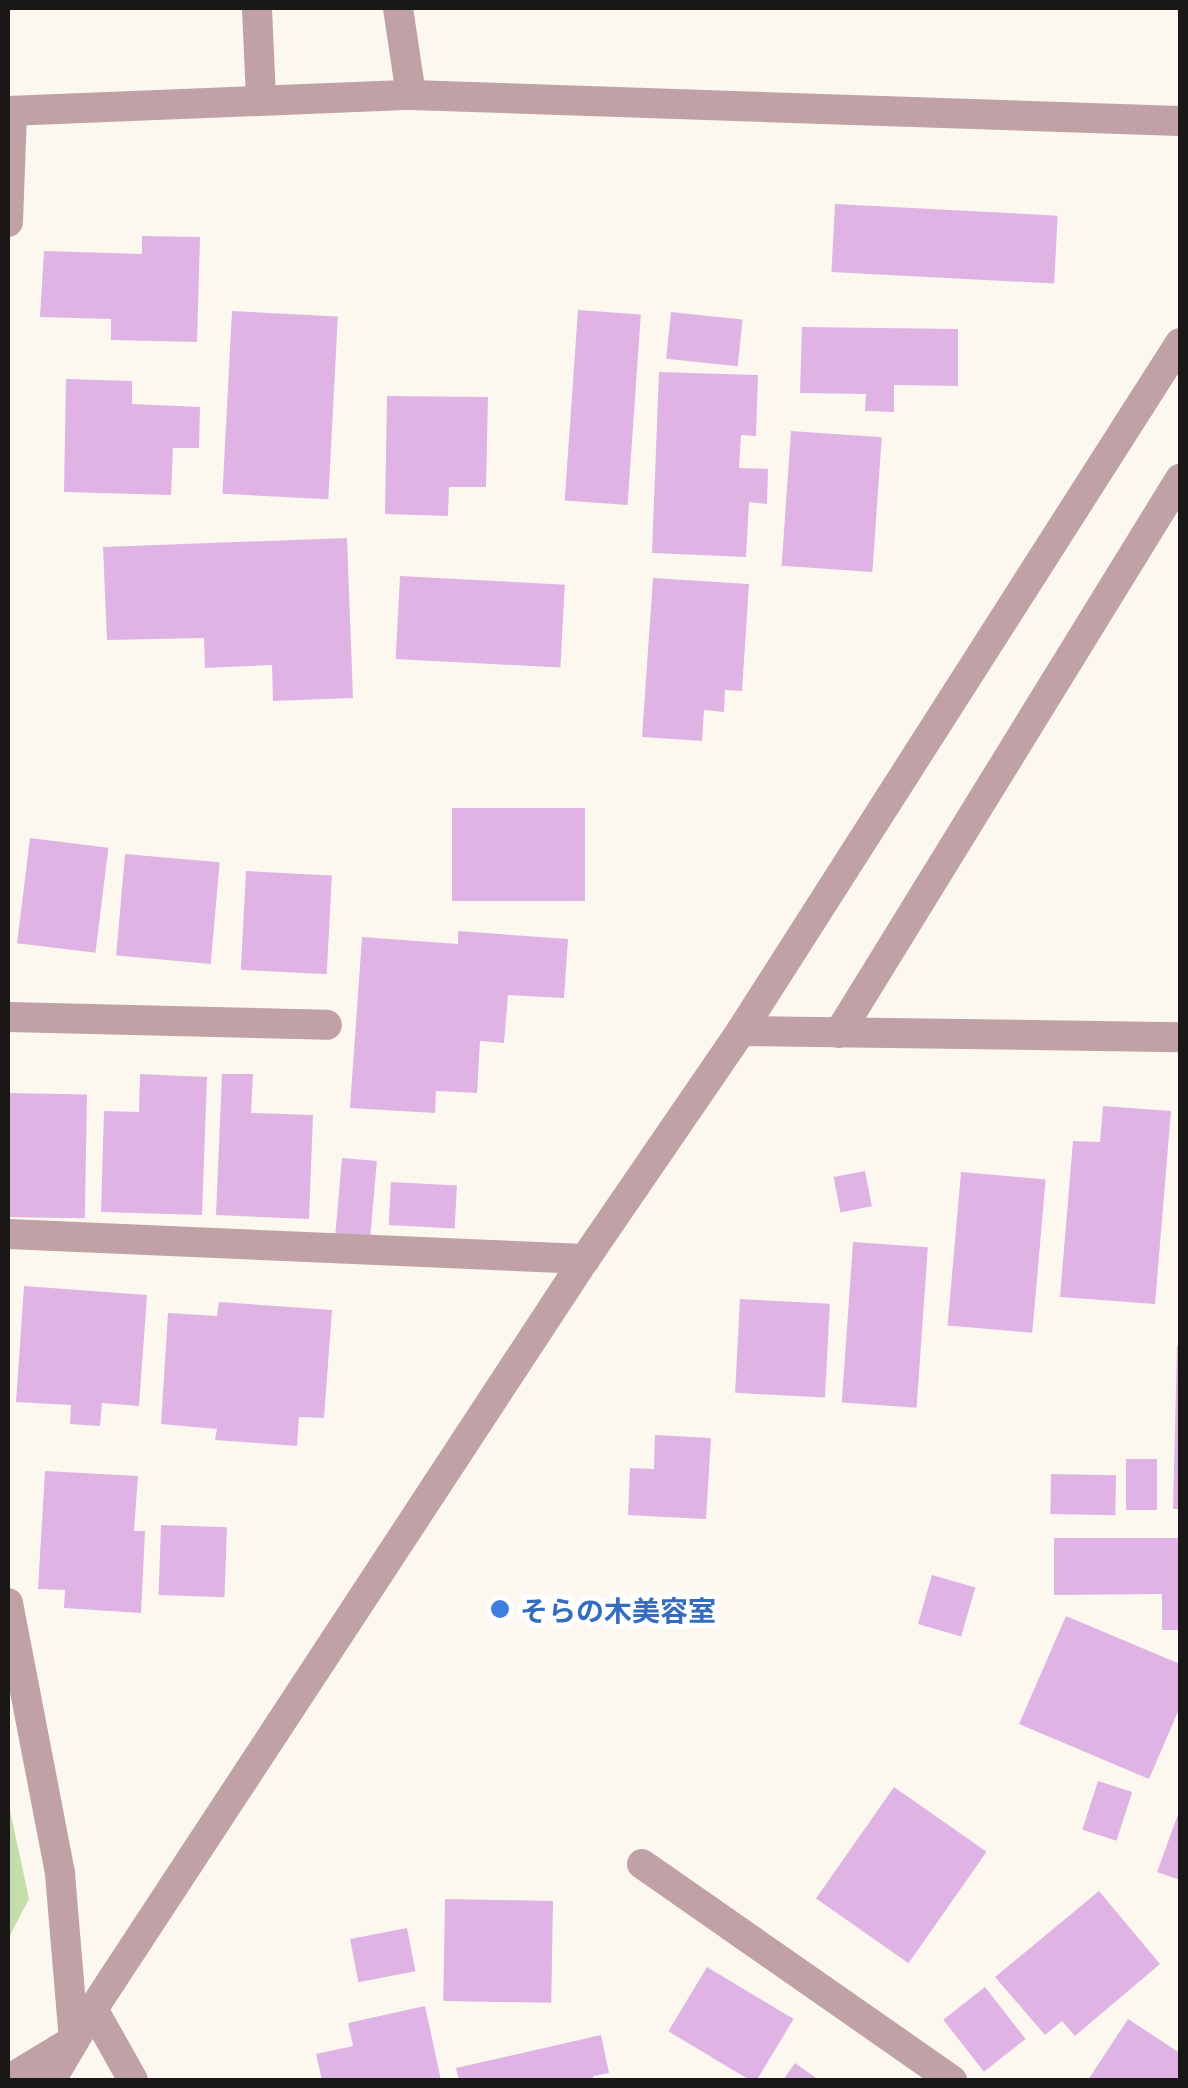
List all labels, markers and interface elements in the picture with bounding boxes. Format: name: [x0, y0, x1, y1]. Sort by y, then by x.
place label: そらの木美容室: [520, 1592, 716, 1626]
marker: そらの木美容室: [489, 1598, 511, 1620]

